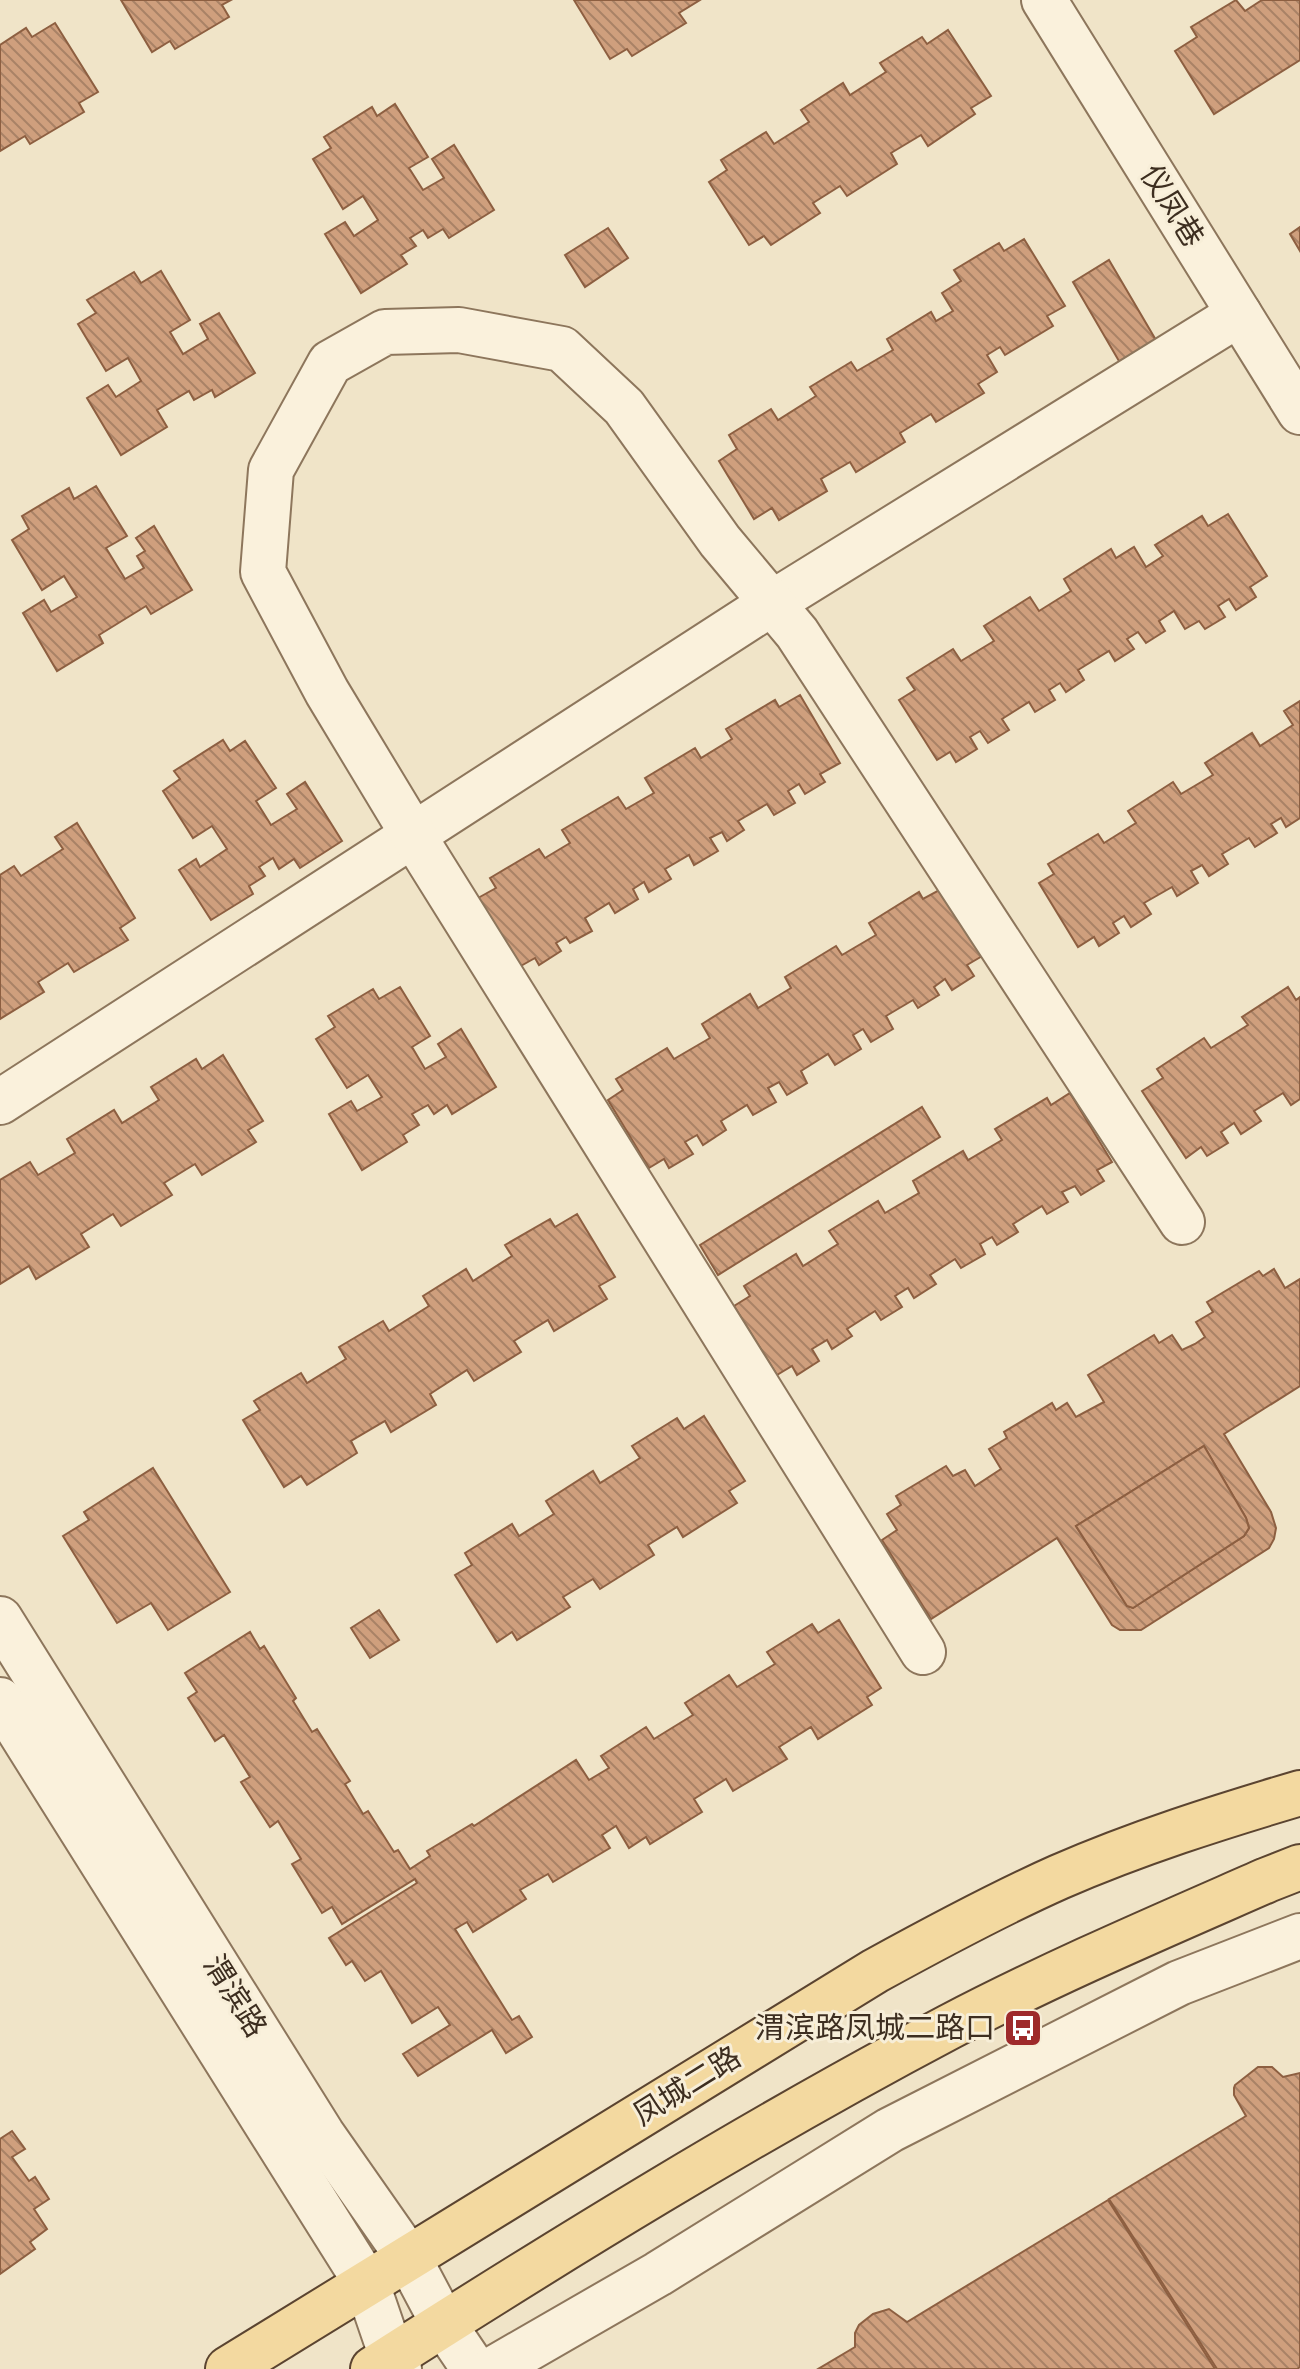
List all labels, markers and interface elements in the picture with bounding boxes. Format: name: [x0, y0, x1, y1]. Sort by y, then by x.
street label: 仪凤巷: [1128, 156, 1215, 257]
street label: 渭滨路: [191, 1946, 278, 2047]
place label: 渭滨路凤城二路口: [755, 2006, 995, 2052]
bus stop icon: 渭滨路凤城二路口: [1002, 2007, 1044, 2049]
street label: 凤城二路: [624, 2036, 751, 2138]

